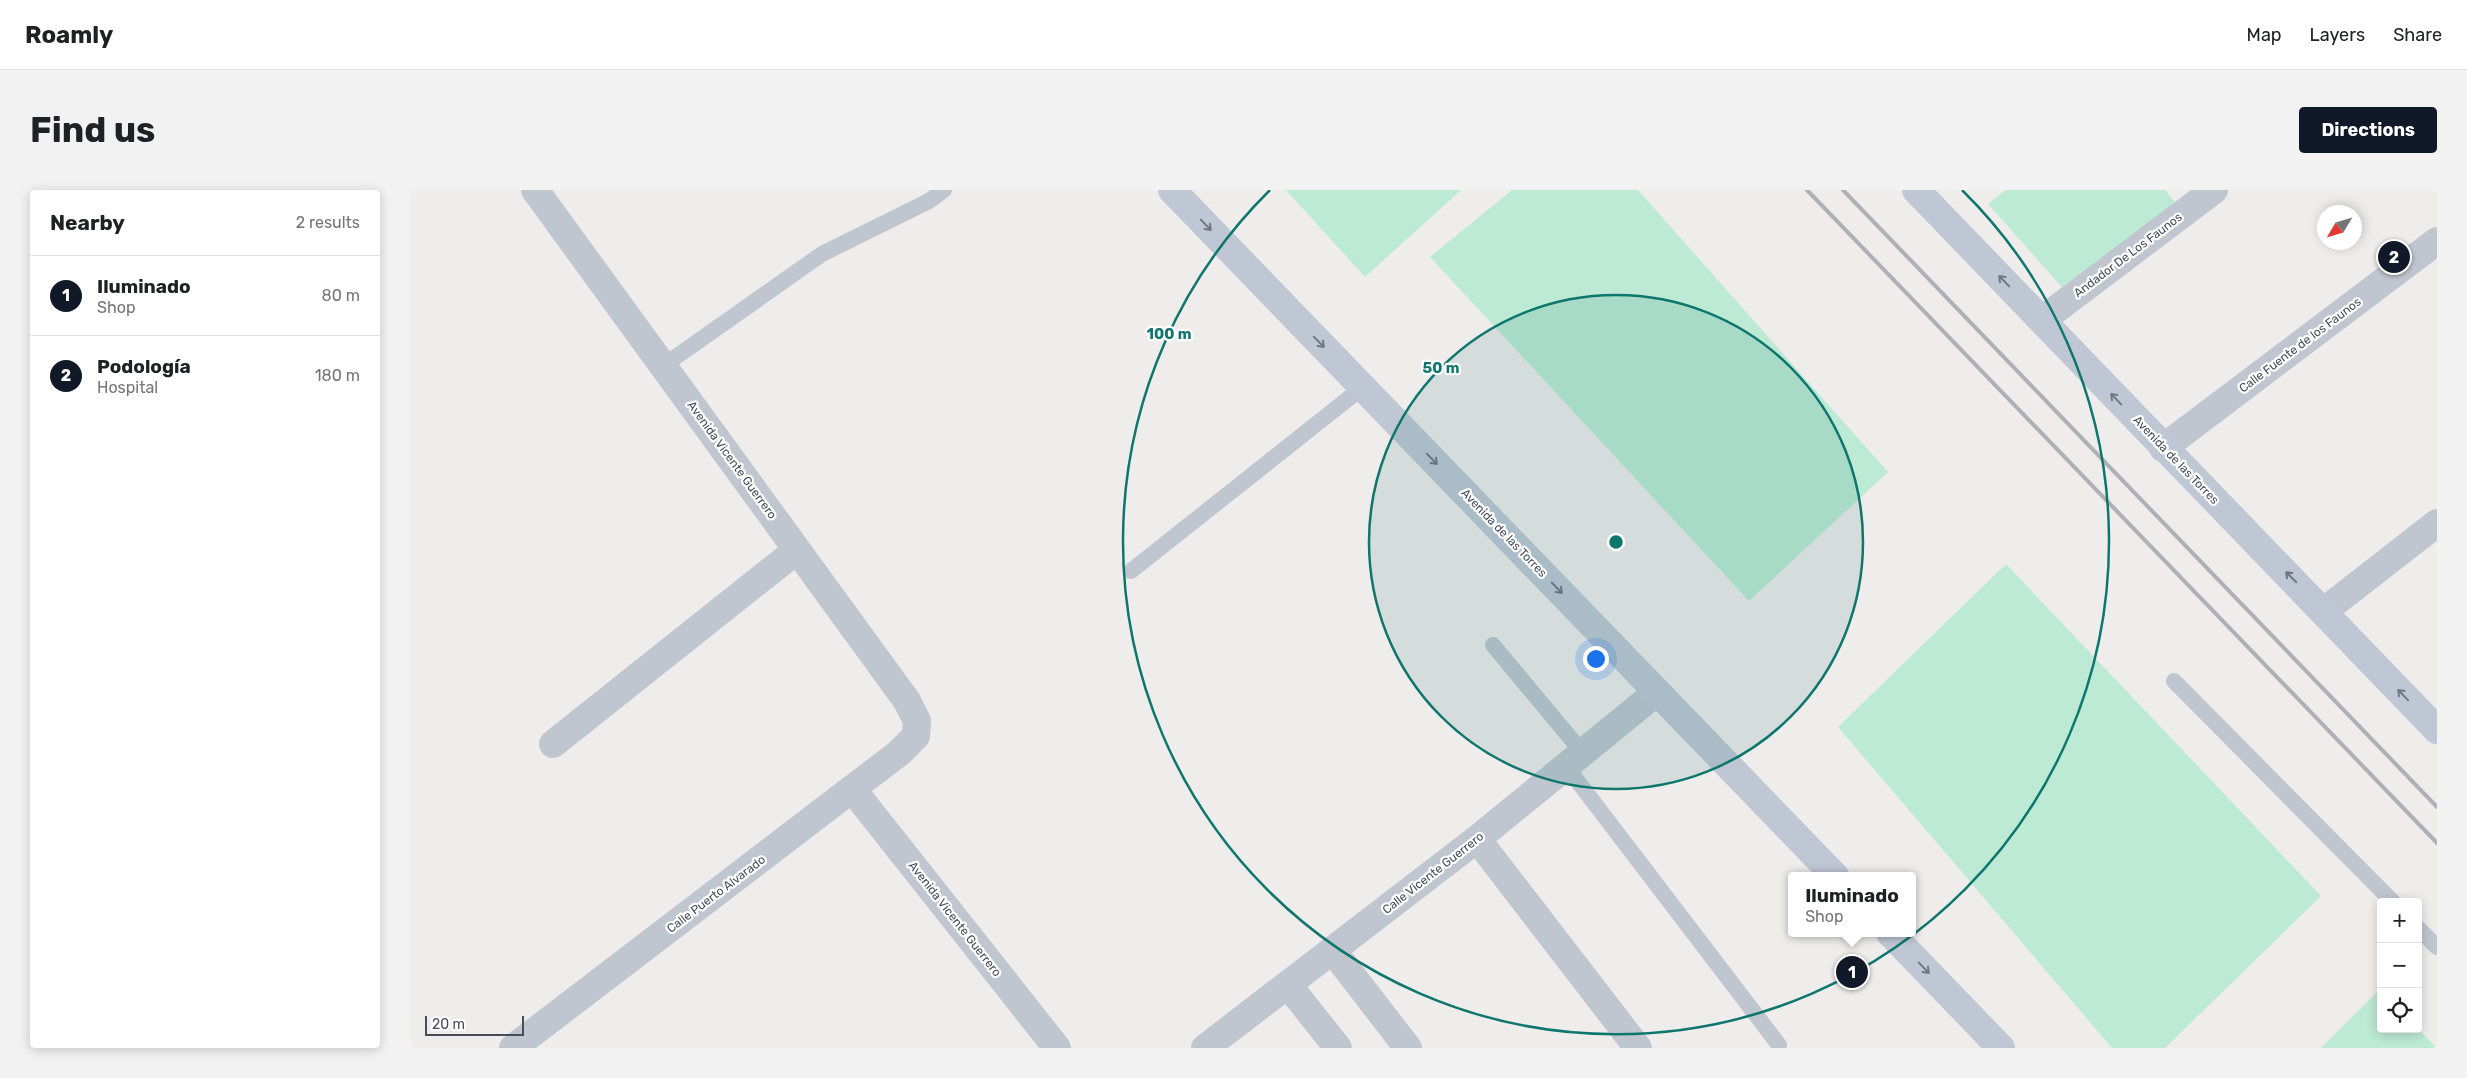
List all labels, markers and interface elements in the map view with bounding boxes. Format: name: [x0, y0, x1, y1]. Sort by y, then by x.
text: Roamly: [25, 21, 113, 49]
text: Map: [2247, 24, 2282, 46]
text: Layers: [2310, 24, 2365, 46]
text: Share: [2393, 24, 2442, 46]
button: Directions: [2299, 107, 2437, 153]
text: Find us: [30, 109, 155, 151]
north arrow: [2317, 205, 2362, 250]
text: Nearby: [50, 210, 125, 235]
street label: Andador De Los Faunos: [2071, 210, 2185, 300]
text: 2 results: [296, 213, 360, 232]
one-way arrow: [1200, 219, 1212, 231]
pin: 2: [2378, 238, 2410, 276]
text: Iluminado: [97, 275, 191, 298]
one-way arrow: [1998, 275, 2010, 287]
text: 1: [62, 286, 70, 305]
text: 80 m: [322, 286, 360, 305]
street label: Calle Fuente de los Faunos: [2236, 295, 2364, 395]
text: Shop: [97, 298, 135, 317]
text: 100 m: [1147, 325, 1191, 343]
one-way arrow: [1313, 336, 1325, 348]
text: Podología: [97, 355, 191, 378]
text: 50 m: [1423, 359, 1459, 377]
text: 2: [61, 366, 71, 385]
text: 180 m: [315, 366, 360, 385]
text: Hospital: [97, 378, 158, 397]
one-way arrow: [2110, 392, 2122, 405]
street label: Avenida Vicente Guerrero: [685, 398, 780, 522]
street label: Avenida de las Torres: [2130, 413, 2222, 507]
one-way arrow: [1426, 452, 1438, 465]
street label: Avenida de las Torres: [1458, 486, 1550, 580]
centre of rings: [1607, 533, 1625, 551]
one-way arrow: [2285, 571, 2297, 584]
one-way arrow: [1551, 582, 1563, 595]
your location: [1583, 646, 1609, 672]
one-way arrow: [2397, 688, 2409, 701]
street label: Calle Vicente Guerrero: [1380, 829, 1486, 917]
street label: Calle Puerto Alvarado: [664, 852, 768, 936]
street label: Avenida Vicente Guerrero: [906, 859, 1004, 979]
popup: [1788, 872, 1916, 937]
text: Iluminado: [1805, 884, 1899, 907]
map controls: [2377, 898, 2422, 1033]
button: +: [2377, 898, 2422, 943]
text: Shop: [1805, 907, 1844, 926]
button: −: [2377, 943, 2422, 988]
pin: 1: [1836, 953, 1868, 991]
one-way arrow: [1918, 962, 1930, 975]
button: locate: [2377, 988, 2422, 1033]
scale bar: [425, 1013, 524, 1036]
text: 20 m: [432, 1016, 465, 1033]

